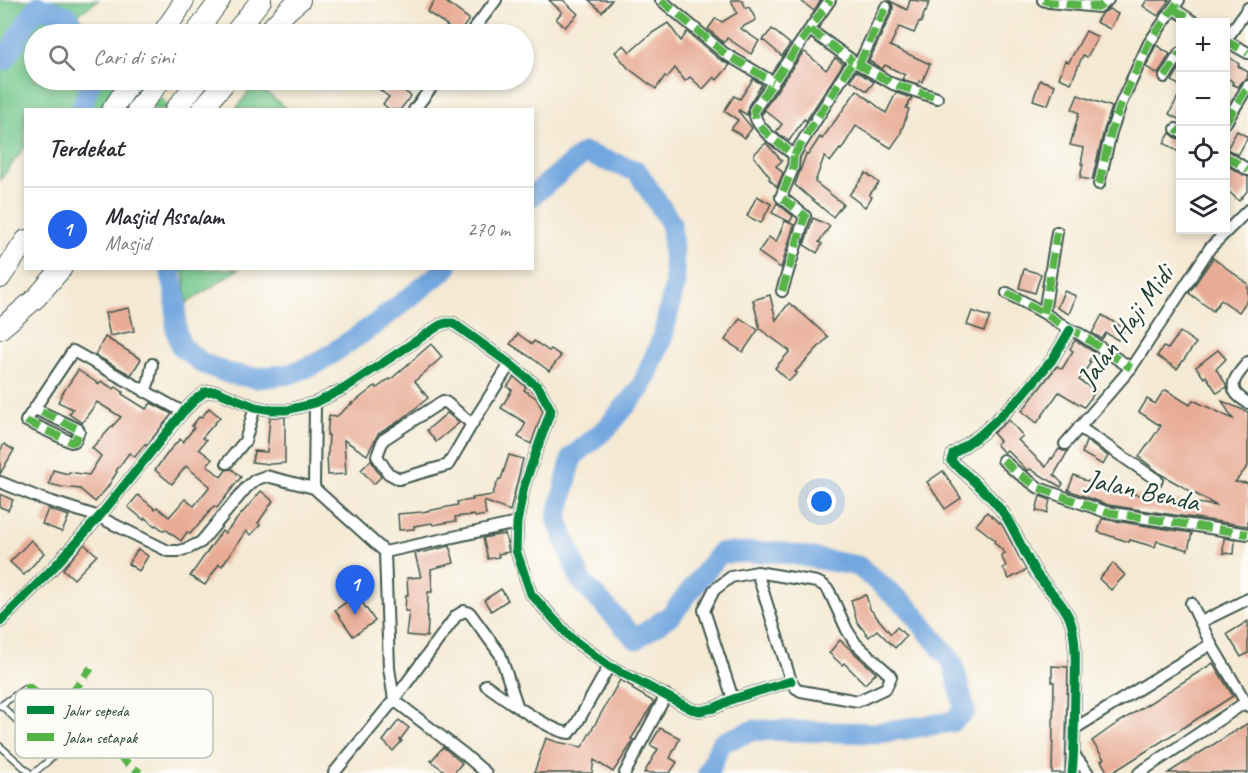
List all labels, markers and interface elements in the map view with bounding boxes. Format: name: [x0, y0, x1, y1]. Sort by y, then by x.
map controls: [1176, 18, 1230, 234]
button: +: [1176, 18, 1230, 72]
search box: [24, 24, 534, 90]
icon: search: [45, 41, 78, 74]
text: Cari di sini: [93, 43, 174, 71]
button: −: [1176, 72, 1230, 126]
button: locate: [1176, 126, 1230, 180]
text: Terdekat: [48, 131, 124, 164]
button: layers: [1176, 180, 1230, 234]
text: Masjid Assalam: [105, 203, 224, 231]
text: 1: [63, 217, 72, 242]
text: 270 m: [467, 217, 510, 242]
text: Masjid: [105, 231, 151, 256]
street label: Jalan Haji Midi: [1068, 255, 1183, 396]
street label: Jalan Benda: [1081, 460, 1205, 519]
your location: [807, 487, 836, 516]
pin: 1: [336, 566, 374, 615]
legend: [15, 689, 213, 758]
text: Jalur sepeda: [63, 701, 130, 721]
text: Jalan setapak: [63, 728, 138, 748]

